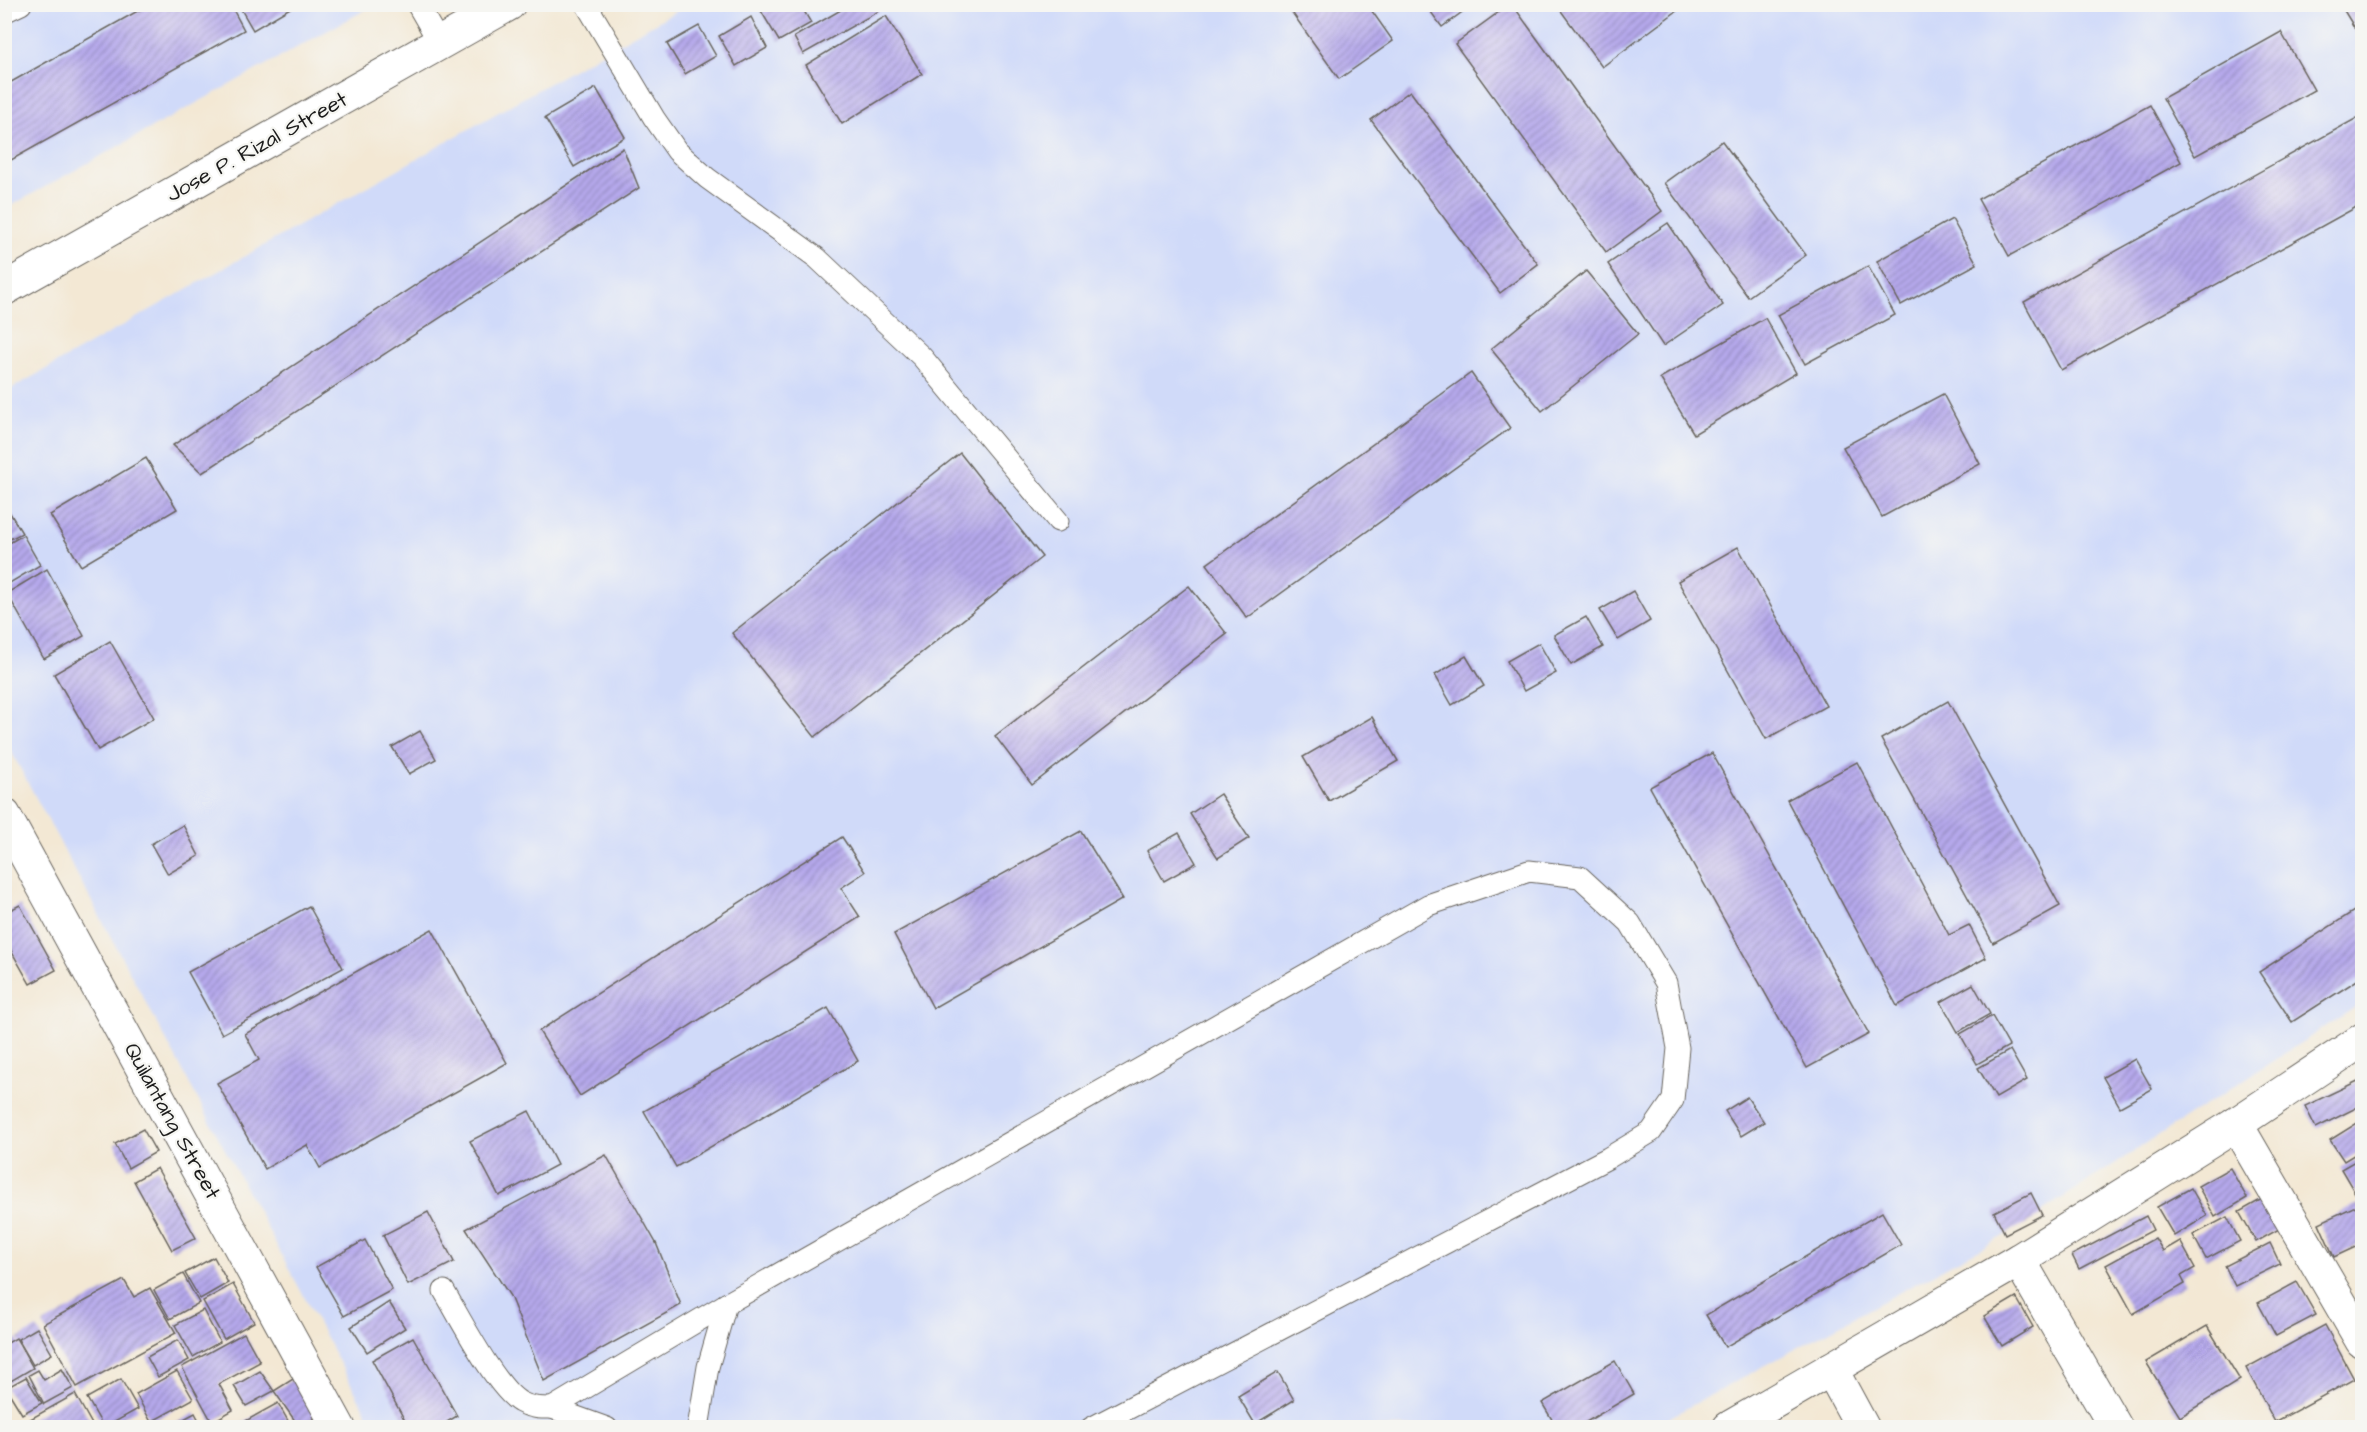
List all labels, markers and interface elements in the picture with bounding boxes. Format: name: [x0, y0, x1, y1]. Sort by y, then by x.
street label: Jose P. Rizal Street: [161, 84, 353, 210]
street label: Quilantang Street: [115, 1037, 228, 1206]

